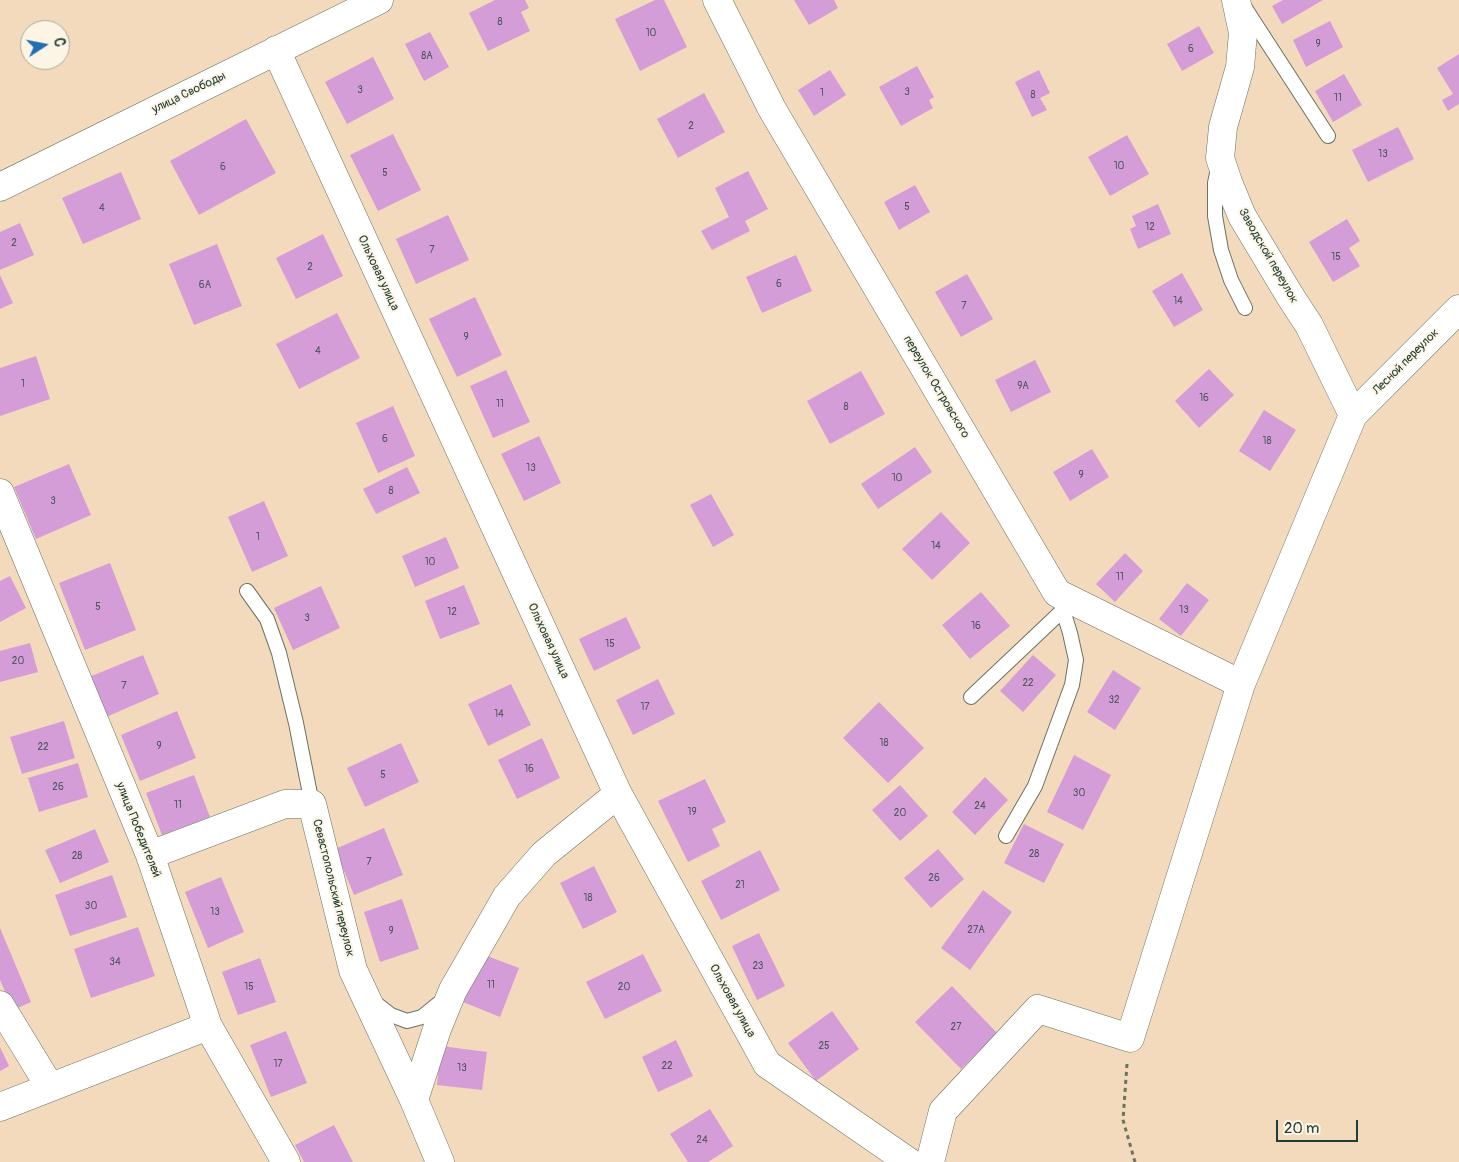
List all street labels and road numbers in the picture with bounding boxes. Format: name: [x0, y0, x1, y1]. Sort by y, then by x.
street label: улица Свободы: [150, 69, 228, 117]
street label: Заводской переулок: [1235, 206, 1301, 306]
street label: Ольховая улица: [354, 233, 402, 313]
street label: Лесной переулок: [1370, 326, 1442, 398]
street label: переулок Островского: [900, 333, 972, 441]
street label: Ольховая улица: [524, 601, 572, 681]
street label: улица Победителей: [112, 780, 164, 880]
street label: Севастопольский переулок: [309, 818, 357, 958]
street label: Ольховая улица: [706, 962, 758, 1040]

